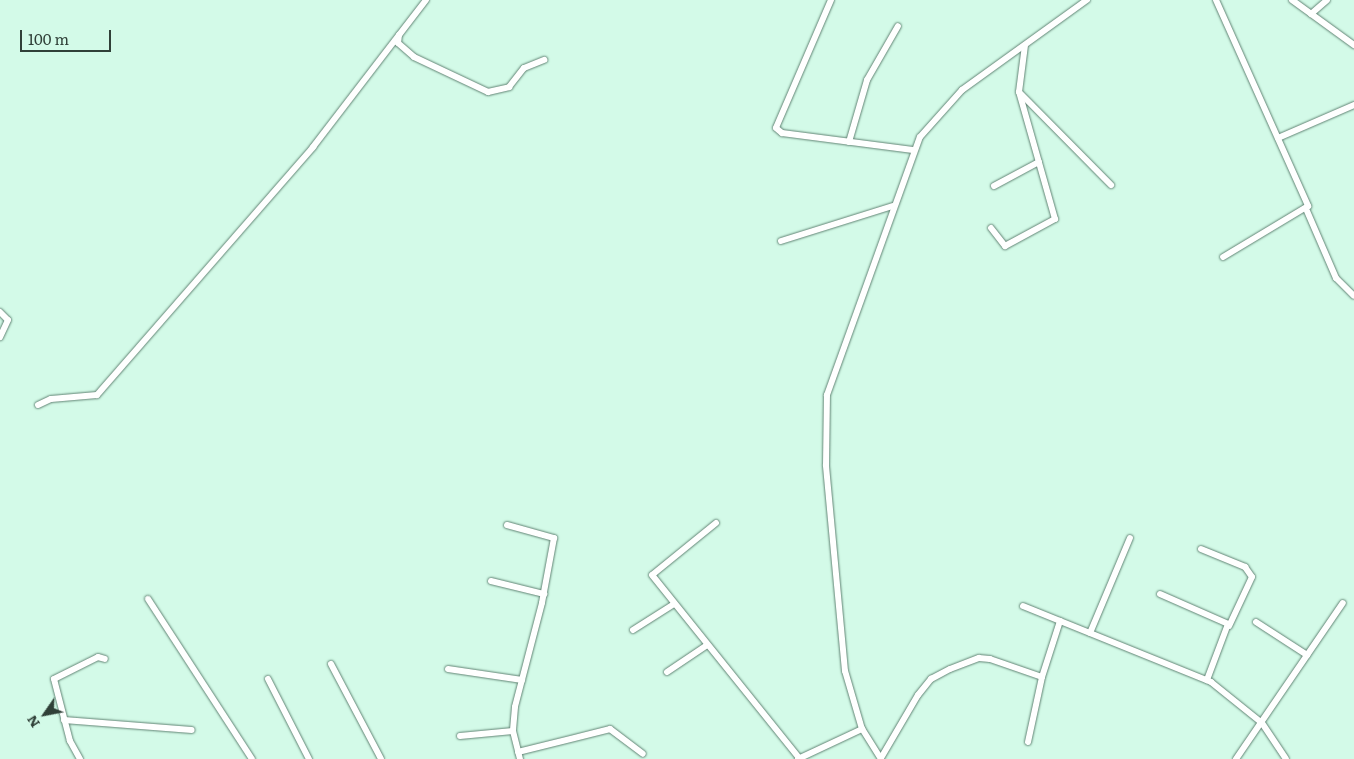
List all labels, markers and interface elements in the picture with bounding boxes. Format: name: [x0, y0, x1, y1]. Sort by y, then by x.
scale bar: [22, 20, 114, 52]
text: 100 m: [28, 27, 69, 50]
north arrow: [20, 689, 70, 739]
text: N: [21, 712, 44, 733]

